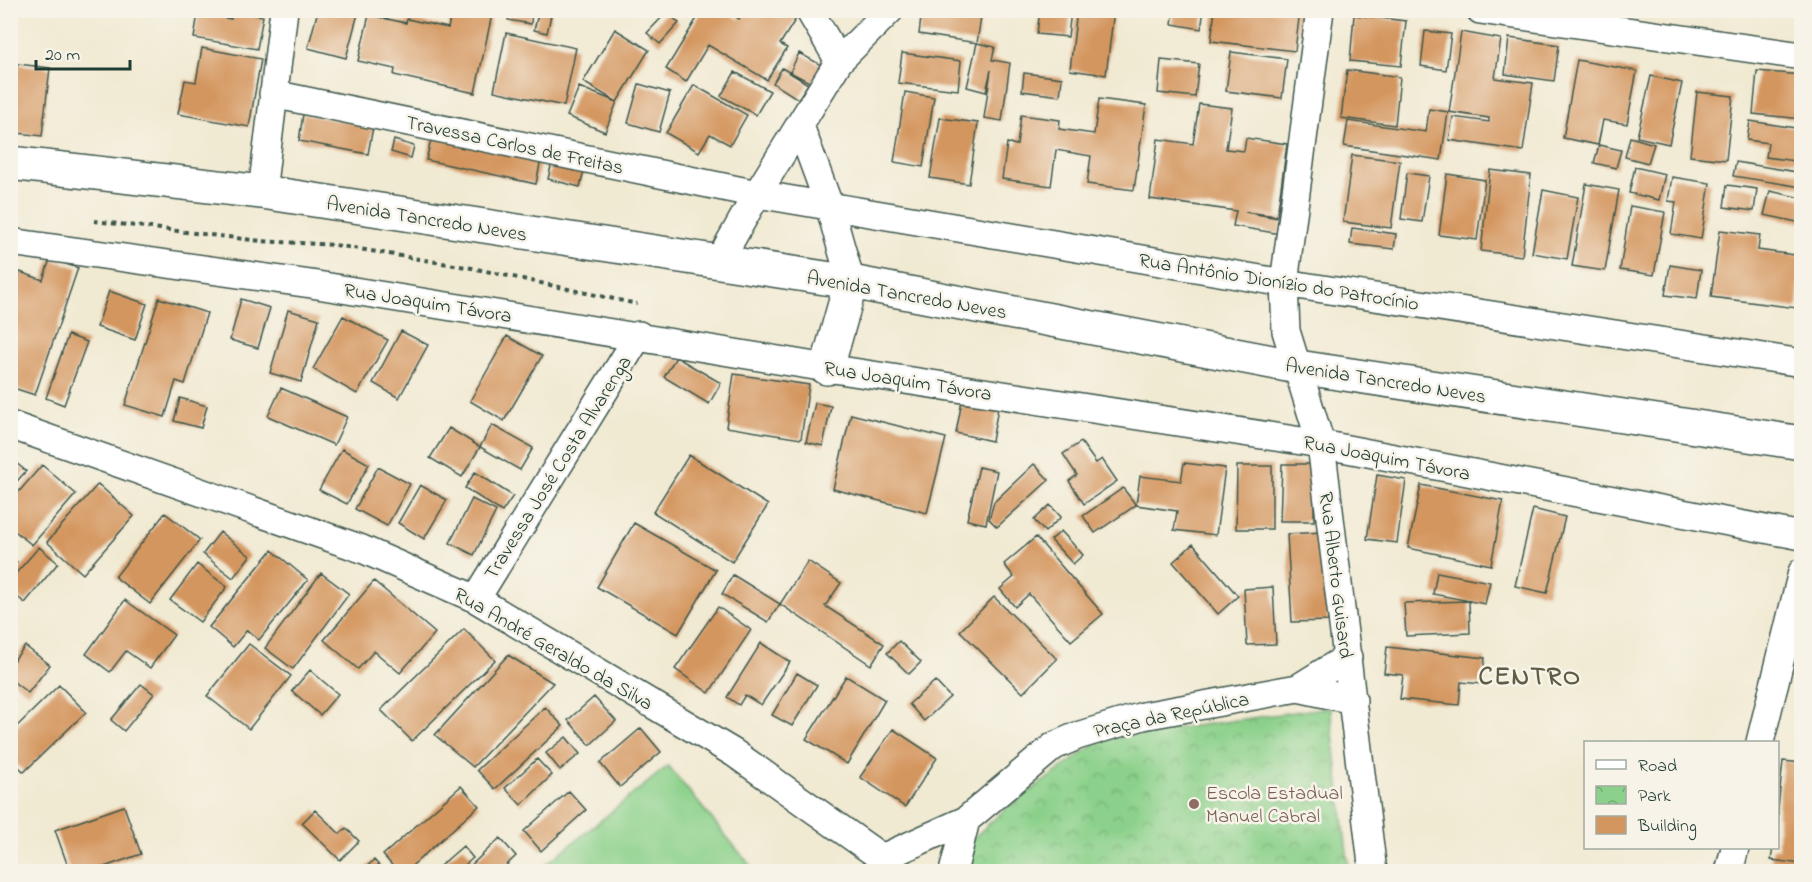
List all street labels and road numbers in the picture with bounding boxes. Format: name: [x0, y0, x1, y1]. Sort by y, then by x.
street label: Travessa Carlos de Freitas: [403, 109, 626, 184]
street label: Avenida Tancredo Neves: [324, 190, 529, 251]
street label: Rua Antônio Dionízio do Patrocínio: [1136, 247, 1421, 320]
street label: Avenida Tancredo Neves: [804, 265, 1009, 328]
street label: Rua Joaquim Távora: [342, 277, 514, 332]
street label: Travessa José Costa Alvarenga: [478, 351, 641, 586]
street label: Avenida Tancredo Neves: [1283, 352, 1488, 413]
street label: Rua Joaquim Távora: [822, 355, 994, 410]
street label: Rua Joaquim Távora: [1300, 429, 1473, 490]
street label: Rua Alberto Guisard: [1310, 490, 1359, 660]
street label: Rua André Geraldo da Silva: [448, 581, 658, 719]
street label: Praça da República: [1091, 686, 1252, 747]

